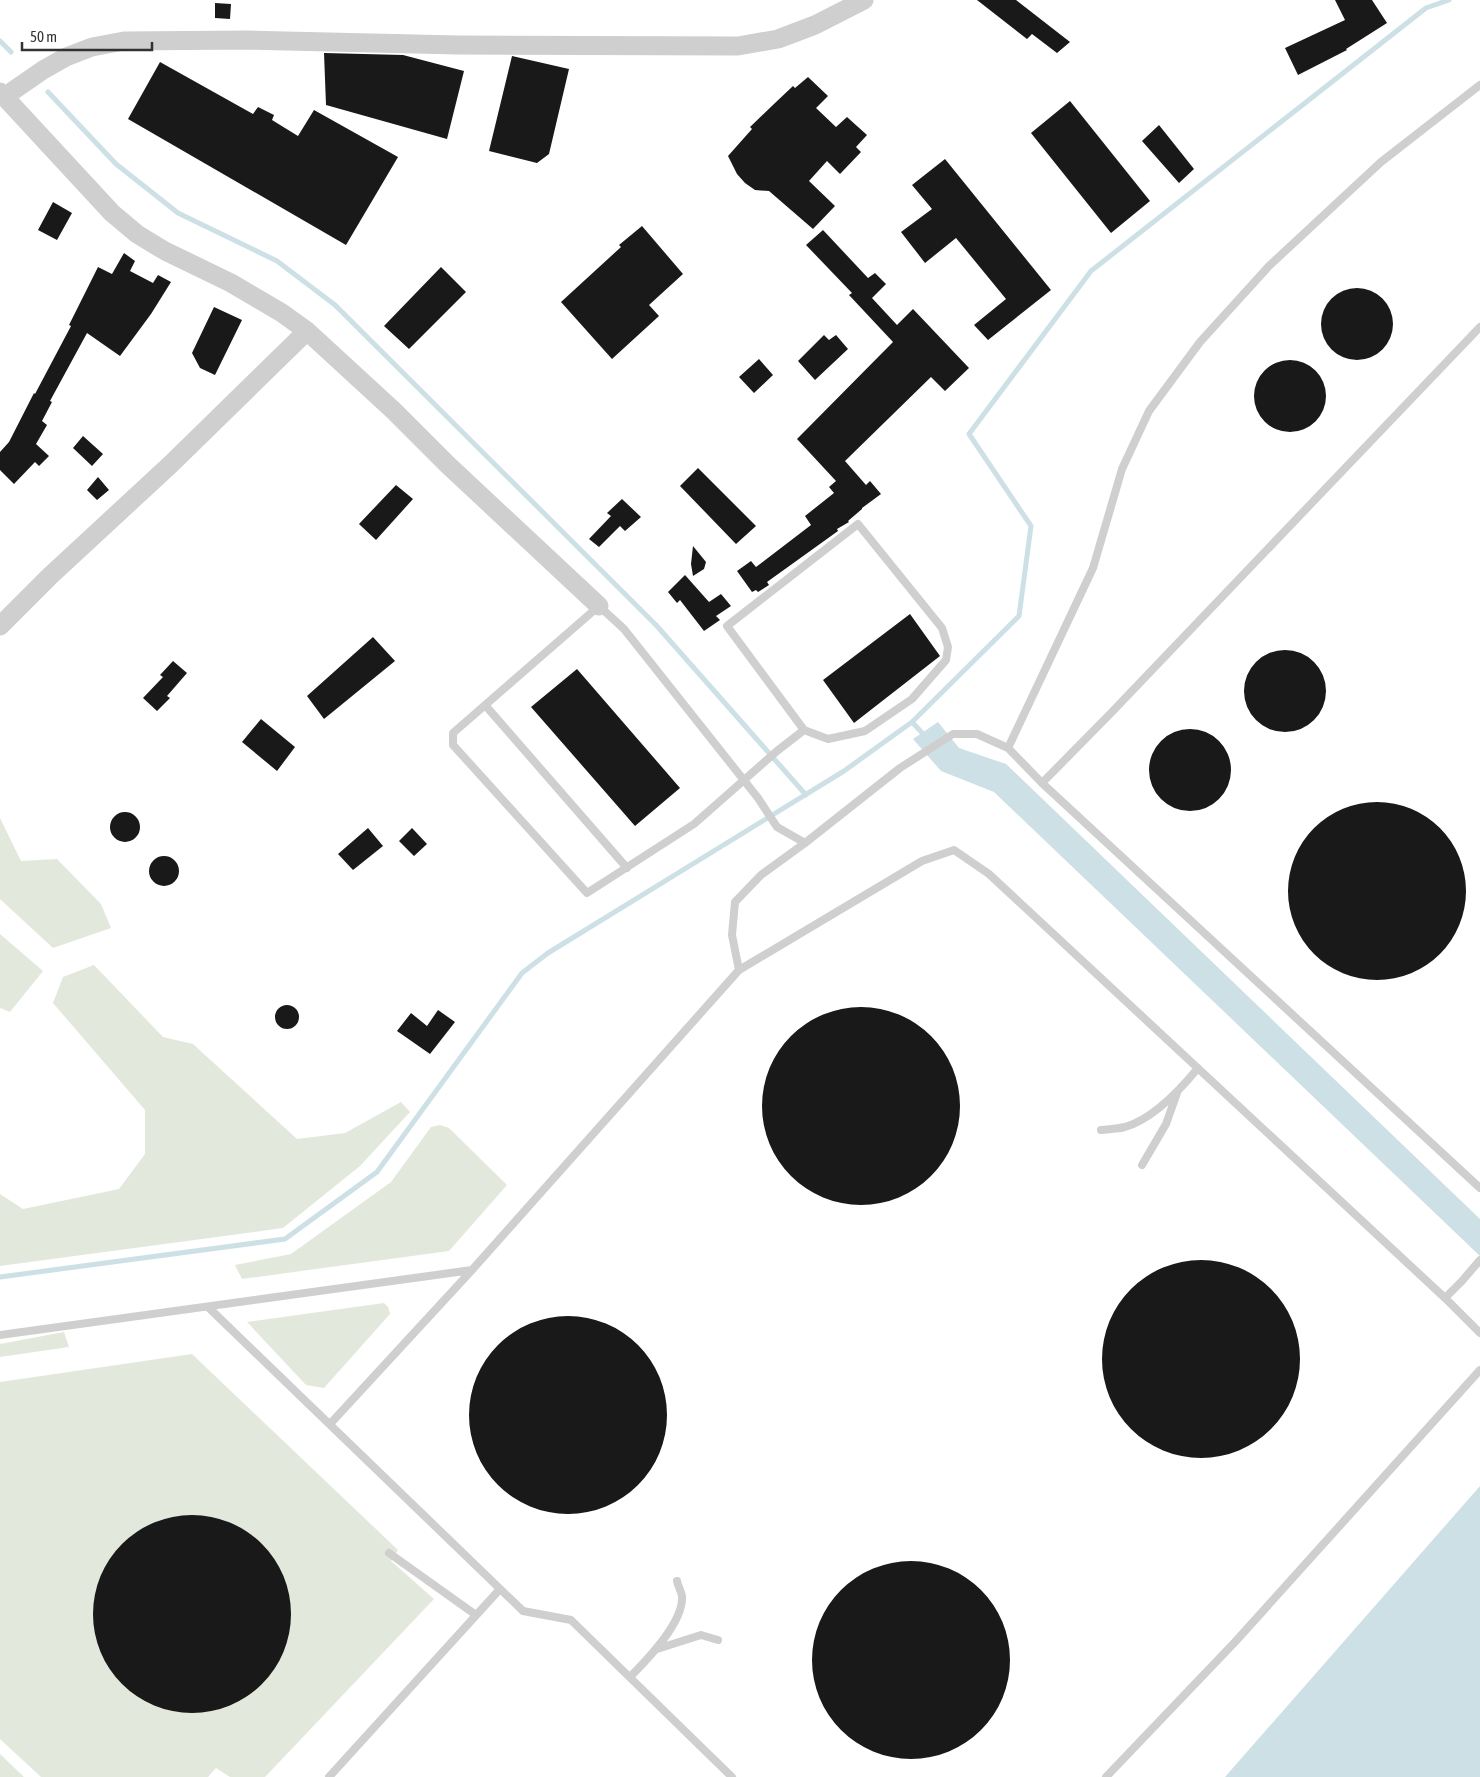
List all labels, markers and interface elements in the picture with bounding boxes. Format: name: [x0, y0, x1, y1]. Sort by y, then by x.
scale bar: [22, 20, 152, 52]
text: 50 m: [30, 28, 57, 45]

